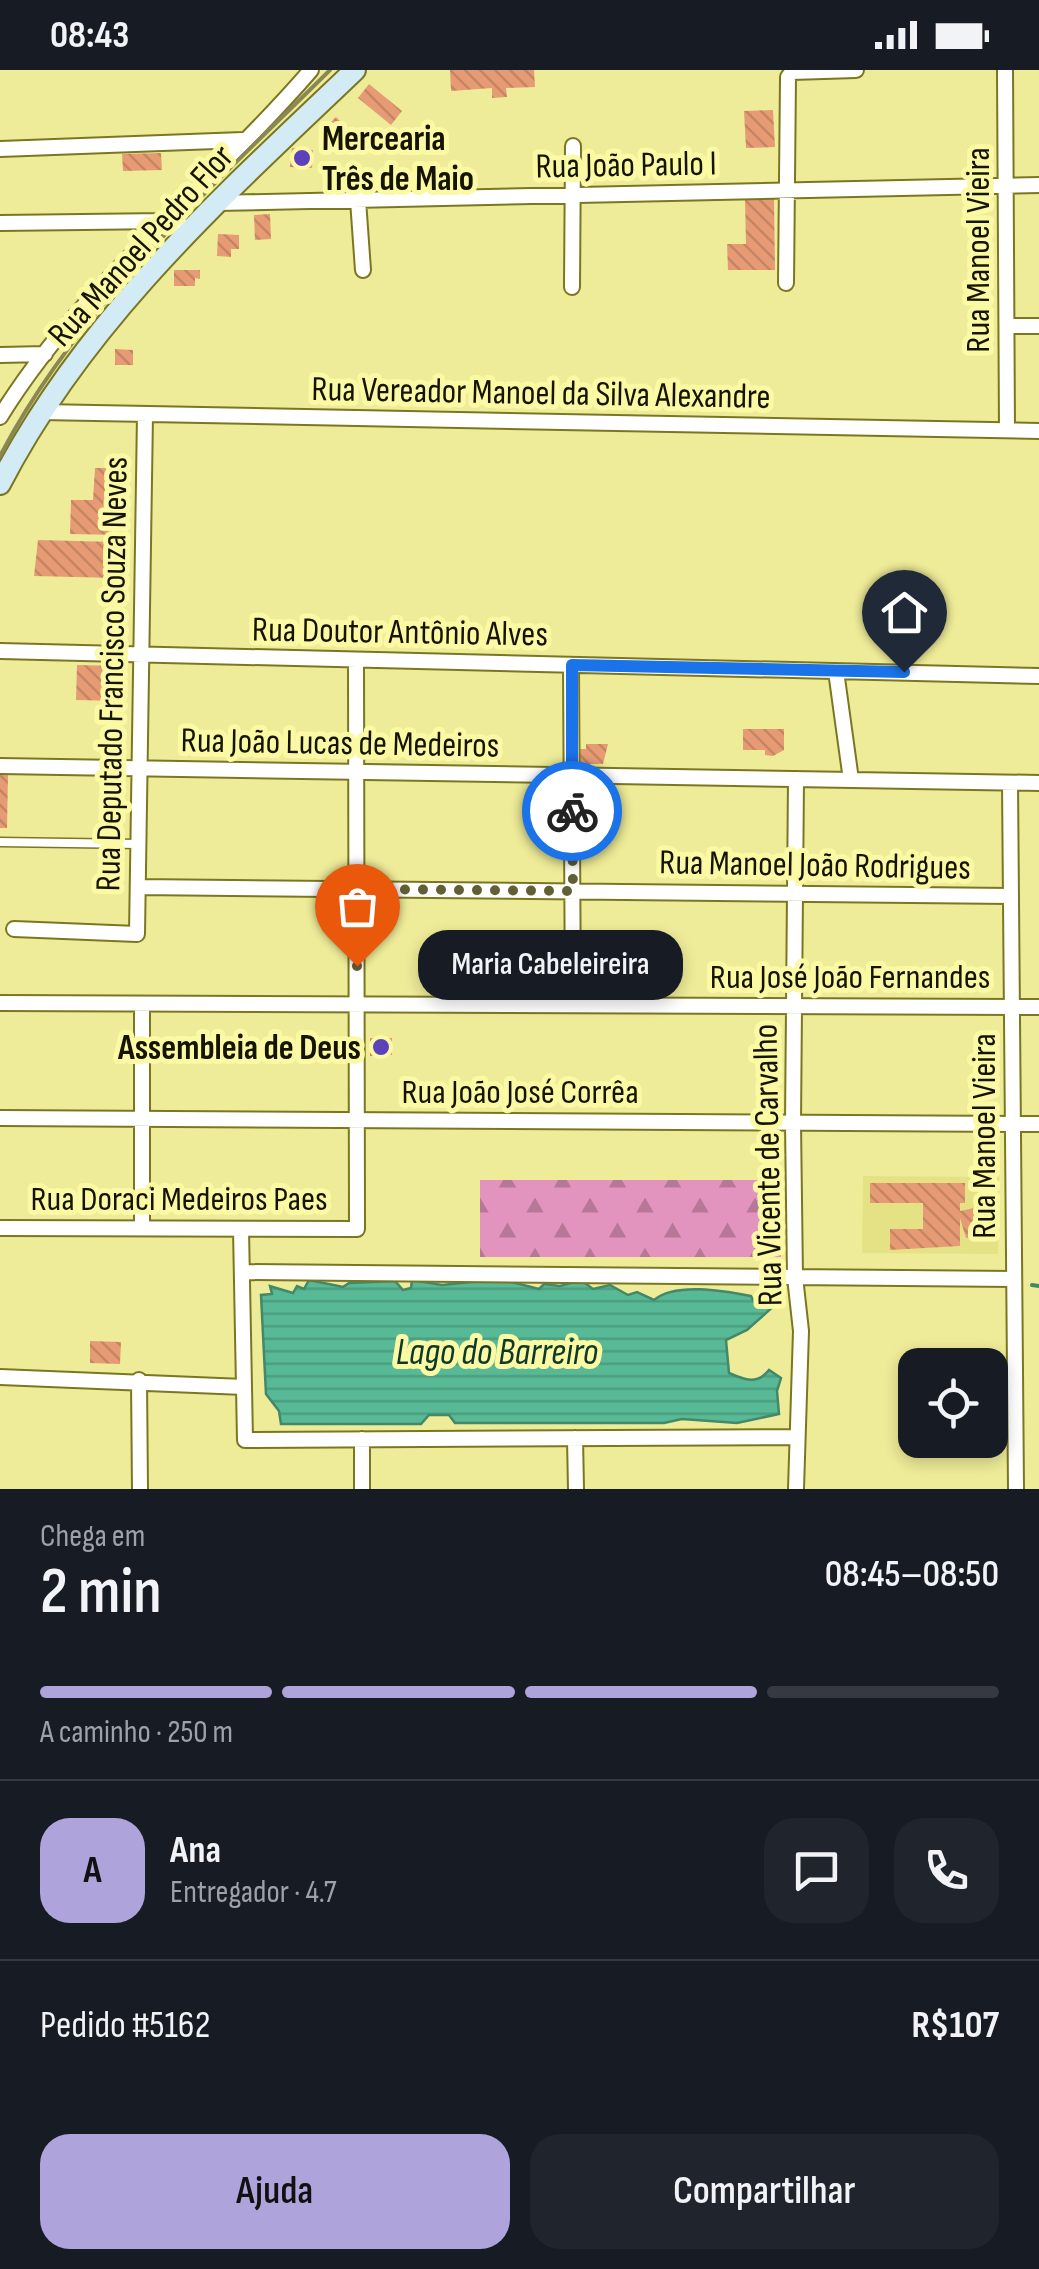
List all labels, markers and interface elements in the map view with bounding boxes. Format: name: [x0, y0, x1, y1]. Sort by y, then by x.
text: 08:43: [50, 13, 129, 58]
place label: Mercearia Três de Maio: [322, 118, 474, 201]
street label: Rua Manoel Pedro Flor: [39, 136, 243, 356]
street label: Rua João Paulo I: [535, 142, 717, 189]
marker: Mercearia Três de Maio: [291, 147, 313, 169]
street label: Rua Manoel Vieira: [957, 147, 1000, 353]
street label: Rua Vereador Manoel da Silva Alexandre: [311, 368, 771, 419]
street label: Rua Deputado Francisco Souza Neves: [87, 456, 138, 892]
pin: [862, 570, 947, 673]
icon: home: [877, 585, 932, 640]
street label: Rua Doutor Antônio Alves: [252, 608, 548, 657]
street label: Rua João Lucas de Medeiros: [180, 719, 500, 768]
courier: [522, 761, 622, 861]
icon: bike: [545, 784, 600, 839]
street label: Rua Manoel João Rodrigues: [659, 841, 971, 890]
pin: [315, 864, 400, 967]
icon: bag: [330, 879, 385, 934]
callout: Maria Cabeleireira: [417, 931, 682, 1001]
text: Maria Cabeleireira: [451, 945, 650, 984]
street label: Rua José João Fernandes: [710, 956, 990, 999]
street label: Rua Vicente de Carvalho: [745, 1024, 792, 1306]
place label: Assembleia de Deus: [117, 1027, 361, 1070]
street label: Rua Manoel Vieira: [963, 1033, 1006, 1239]
marker: Assembleia de Deus: [370, 1036, 392, 1058]
street label: Rua João José Corrêa: [401, 1071, 639, 1114]
street label: Rua Doraci Medeiros Paes: [30, 1178, 328, 1221]
water label: Lago do Barreiro: [396, 1330, 598, 1375]
map controls: [898, 1348, 1008, 1458]
button: locate: [898, 1348, 1008, 1458]
text: Chega em: [40, 1517, 145, 1556]
text: 08:45–08:50: [825, 1552, 999, 1597]
text: 2 min: [40, 1554, 162, 1632]
text: A caminho · 250 m: [40, 1713, 233, 1752]
button: chat: [764, 1818, 869, 1923]
button: phone: [894, 1818, 999, 1923]
text: Ana: [170, 1828, 221, 1873]
text: A: [83, 1848, 102, 1893]
text: Entregador · 4.7: [170, 1873, 337, 1912]
text: Pedido #5162: [40, 2003, 210, 2048]
text: R$107: [911, 2003, 999, 2048]
button: Ajuda: [40, 2134, 510, 2249]
button: Compartilhar: [530, 2134, 999, 2249]

